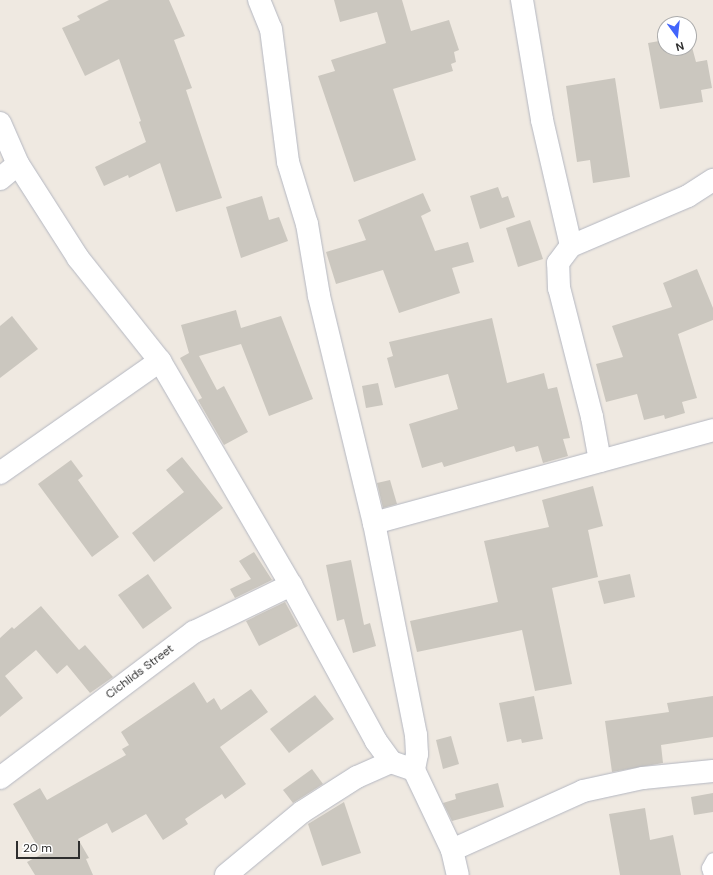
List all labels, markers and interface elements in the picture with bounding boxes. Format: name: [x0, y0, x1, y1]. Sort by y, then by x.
north arrow: [657, 16, 697, 56]
text: N: [674, 39, 686, 54]
street label: Cichlids Street: [103, 642, 177, 702]
scale bar: [18, 833, 82, 859]
text: 20 m: [23, 840, 52, 856]

